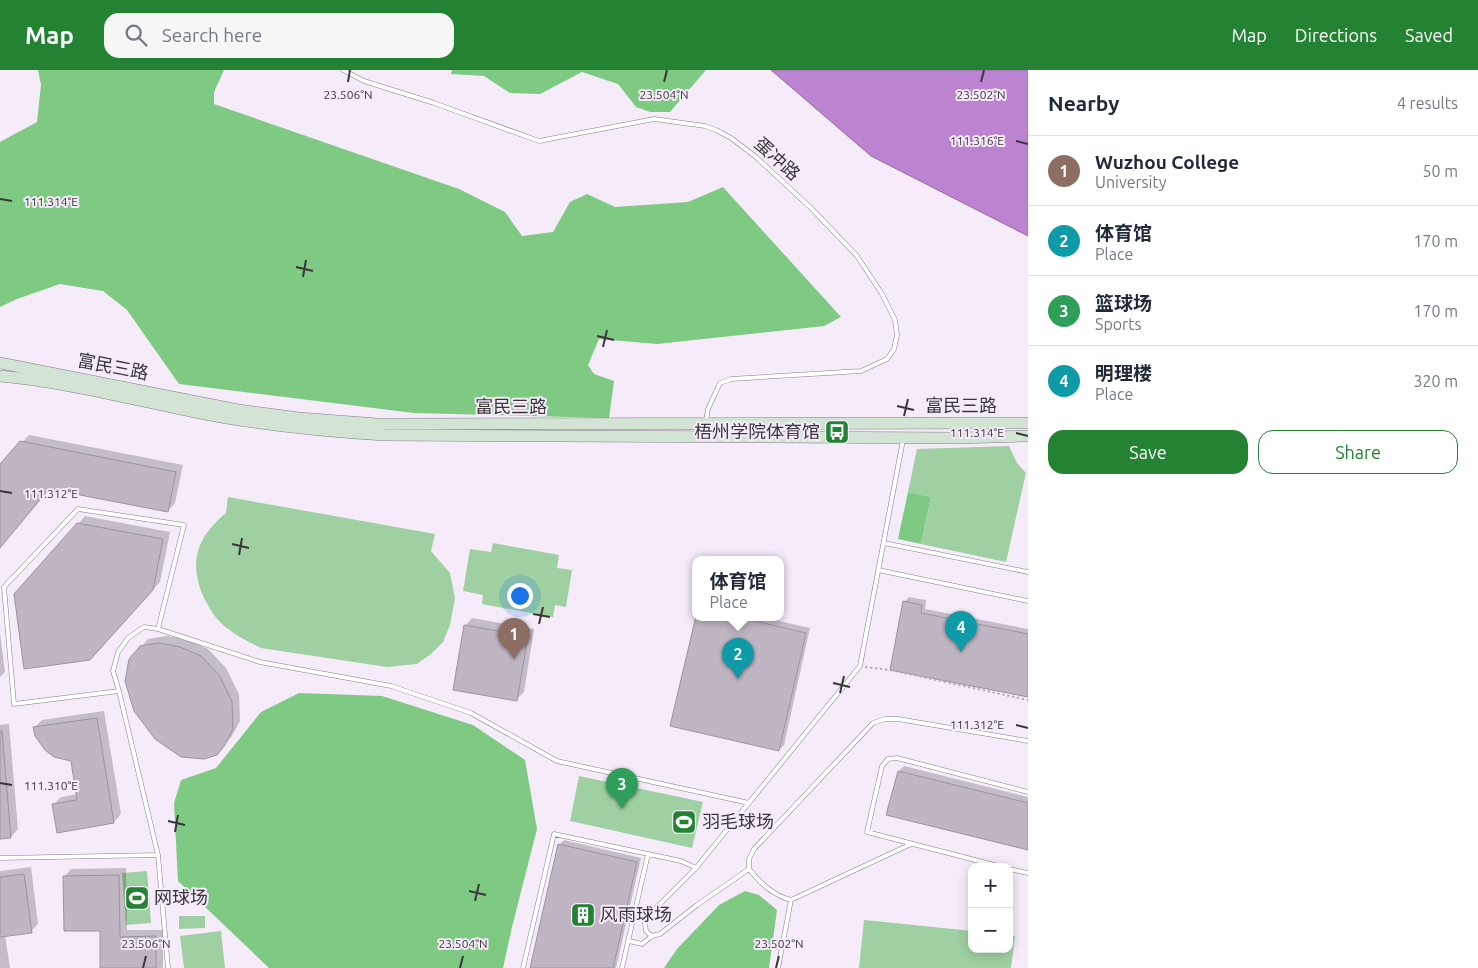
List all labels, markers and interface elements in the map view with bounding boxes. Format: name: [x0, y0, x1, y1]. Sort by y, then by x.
search box: [104, 13, 454, 58]
icon: search: [122, 21, 150, 49]
text: Map: [25, 22, 74, 49]
text: Search here: [162, 24, 262, 46]
text: Map: [1231, 25, 1267, 45]
text: Directions: [1295, 25, 1377, 45]
text: Saved: [1405, 25, 1453, 45]
text: 23.506°N: [323, 88, 373, 101]
text: 23.504°N: [639, 88, 689, 101]
text: 23.502°N: [956, 88, 1006, 101]
text: Nearby: [1048, 91, 1119, 115]
text: 4 results: [1397, 94, 1458, 112]
street label: 蛋冲路: [751, 133, 804, 184]
text: 111.316°E: [950, 134, 1004, 147]
text: Wuzhou College: [1095, 151, 1239, 173]
text: 1: [1059, 162, 1069, 180]
text: 50 m: [1422, 162, 1458, 180]
text: University: [1095, 173, 1166, 191]
text: 111.314°E: [24, 195, 78, 208]
text: 体育馆: [1095, 222, 1152, 244]
text: 2: [1059, 232, 1069, 250]
text: 170 m: [1413, 232, 1458, 250]
text: Place: [1095, 245, 1133, 263]
text: 篮球场: [1095, 292, 1152, 314]
text: 3: [1059, 302, 1069, 320]
text: 170 m: [1413, 302, 1458, 320]
text: Sports: [1095, 315, 1141, 333]
street label: 富民三路: [76, 349, 150, 383]
text: 明理楼: [1095, 362, 1152, 384]
text: 4: [1059, 372, 1069, 390]
text: 320 m: [1413, 372, 1458, 390]
text: Place: [1095, 385, 1133, 403]
street label: 富民三路: [925, 395, 997, 415]
street label: 富民三路: [475, 396, 547, 416]
bus stop icon: 梧州学院体育馆: [824, 419, 850, 445]
place label: 梧州学院体育馆: [694, 421, 820, 441]
text: 111.314°E: [950, 426, 1004, 439]
button: Save: [1048, 430, 1248, 474]
button: Share: [1258, 430, 1458, 474]
text: 111.312°E: [24, 487, 78, 500]
popup: [692, 556, 784, 621]
text: 体育馆: [709, 570, 767, 592]
your location: [507, 583, 533, 609]
text: Place: [709, 593, 748, 611]
pin: 4: [945, 611, 977, 652]
pin: 1: [498, 618, 530, 659]
pin: 2: [722, 638, 754, 679]
text: 111.312°E: [950, 718, 1004, 731]
pin: 3: [606, 768, 638, 809]
text: 111.310°E: [24, 779, 78, 792]
sports icon: 羽毛球场: [671, 809, 697, 835]
place label: 羽毛球场: [702, 811, 774, 831]
map controls: [968, 863, 1013, 953]
button: +: [968, 863, 1013, 908]
sports icon: 网球场: [124, 885, 150, 911]
place label: 网球场: [154, 887, 208, 907]
building icon: 风雨球场: [570, 902, 596, 928]
place label: 风雨球场: [600, 904, 672, 924]
button: −: [968, 908, 1013, 953]
text: 23.506°N: [121, 937, 171, 950]
text: 23.504°N: [438, 937, 488, 950]
text: 23.502°N: [754, 937, 804, 950]

